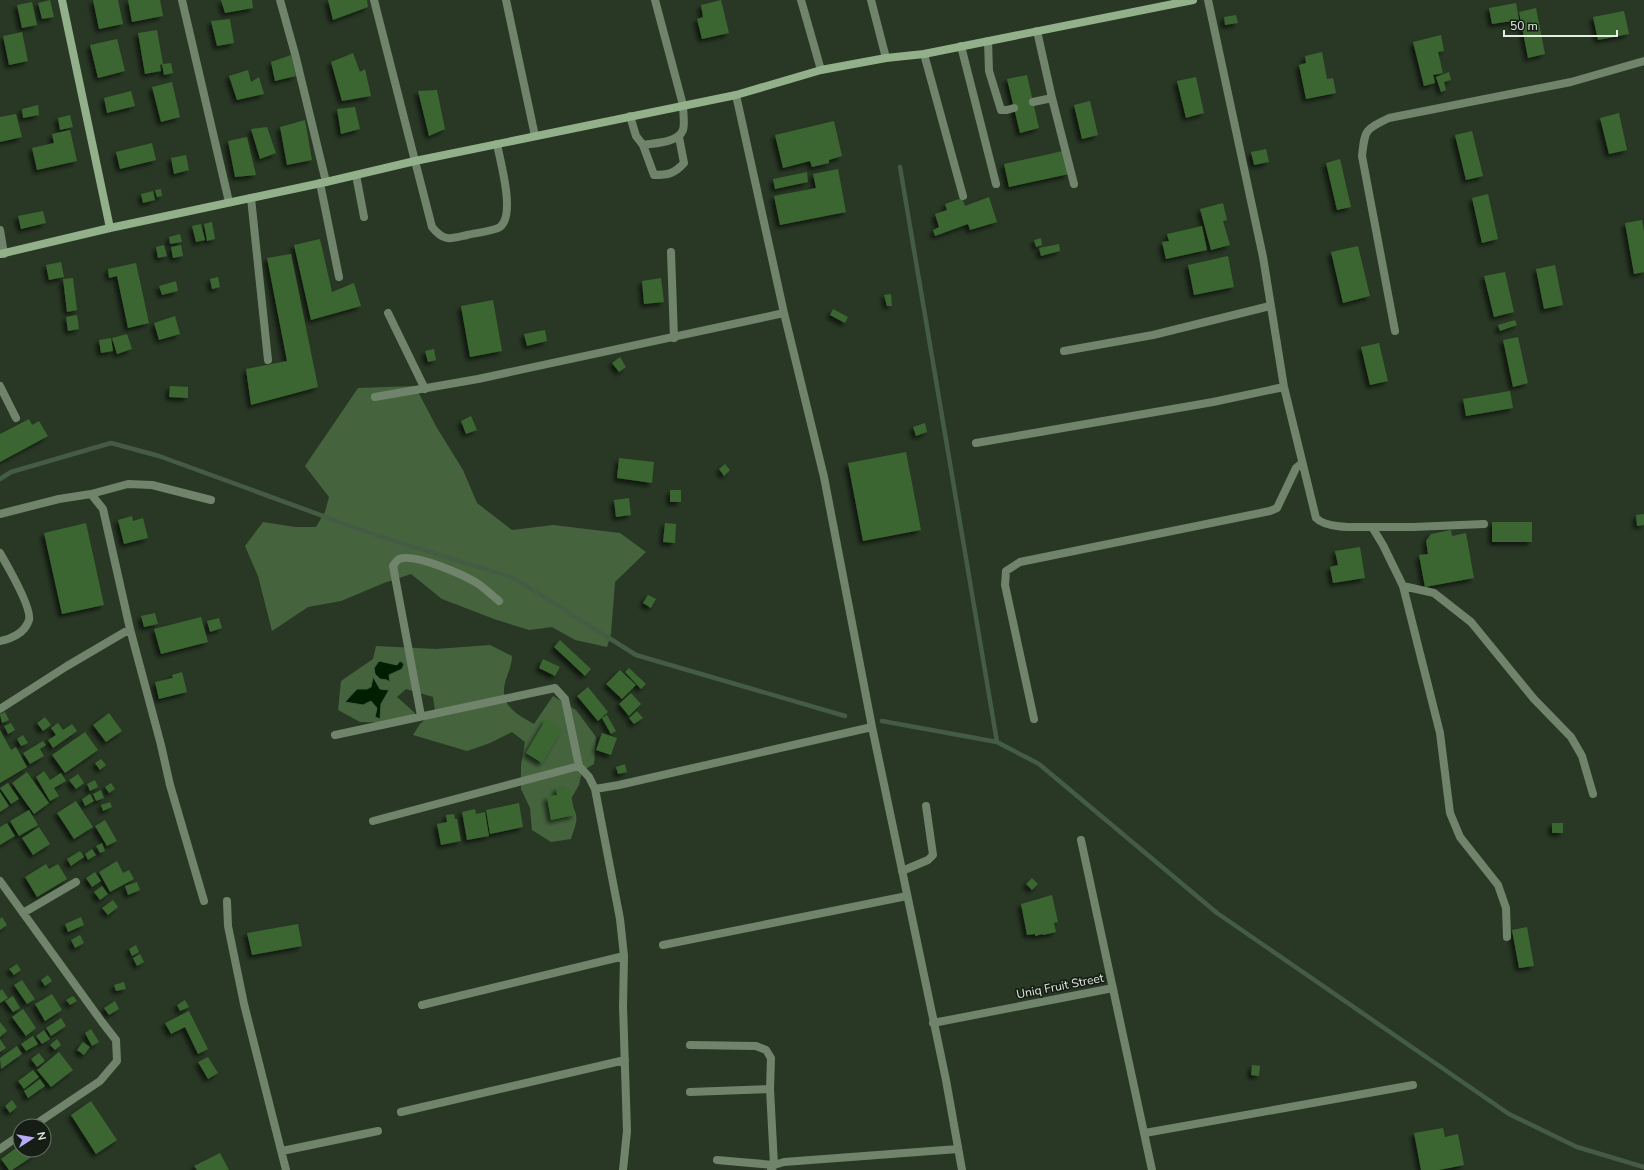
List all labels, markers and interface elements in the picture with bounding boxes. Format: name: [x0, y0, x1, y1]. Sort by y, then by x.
scale bar: [1504, 12, 1617, 38]
text: 50 m: [1510, 18, 1538, 34]
street label: Uniq Fruit Street: [1015, 970, 1106, 1002]
north arrow: [12, 1118, 52, 1158]
text: N: [33, 1130, 49, 1142]

